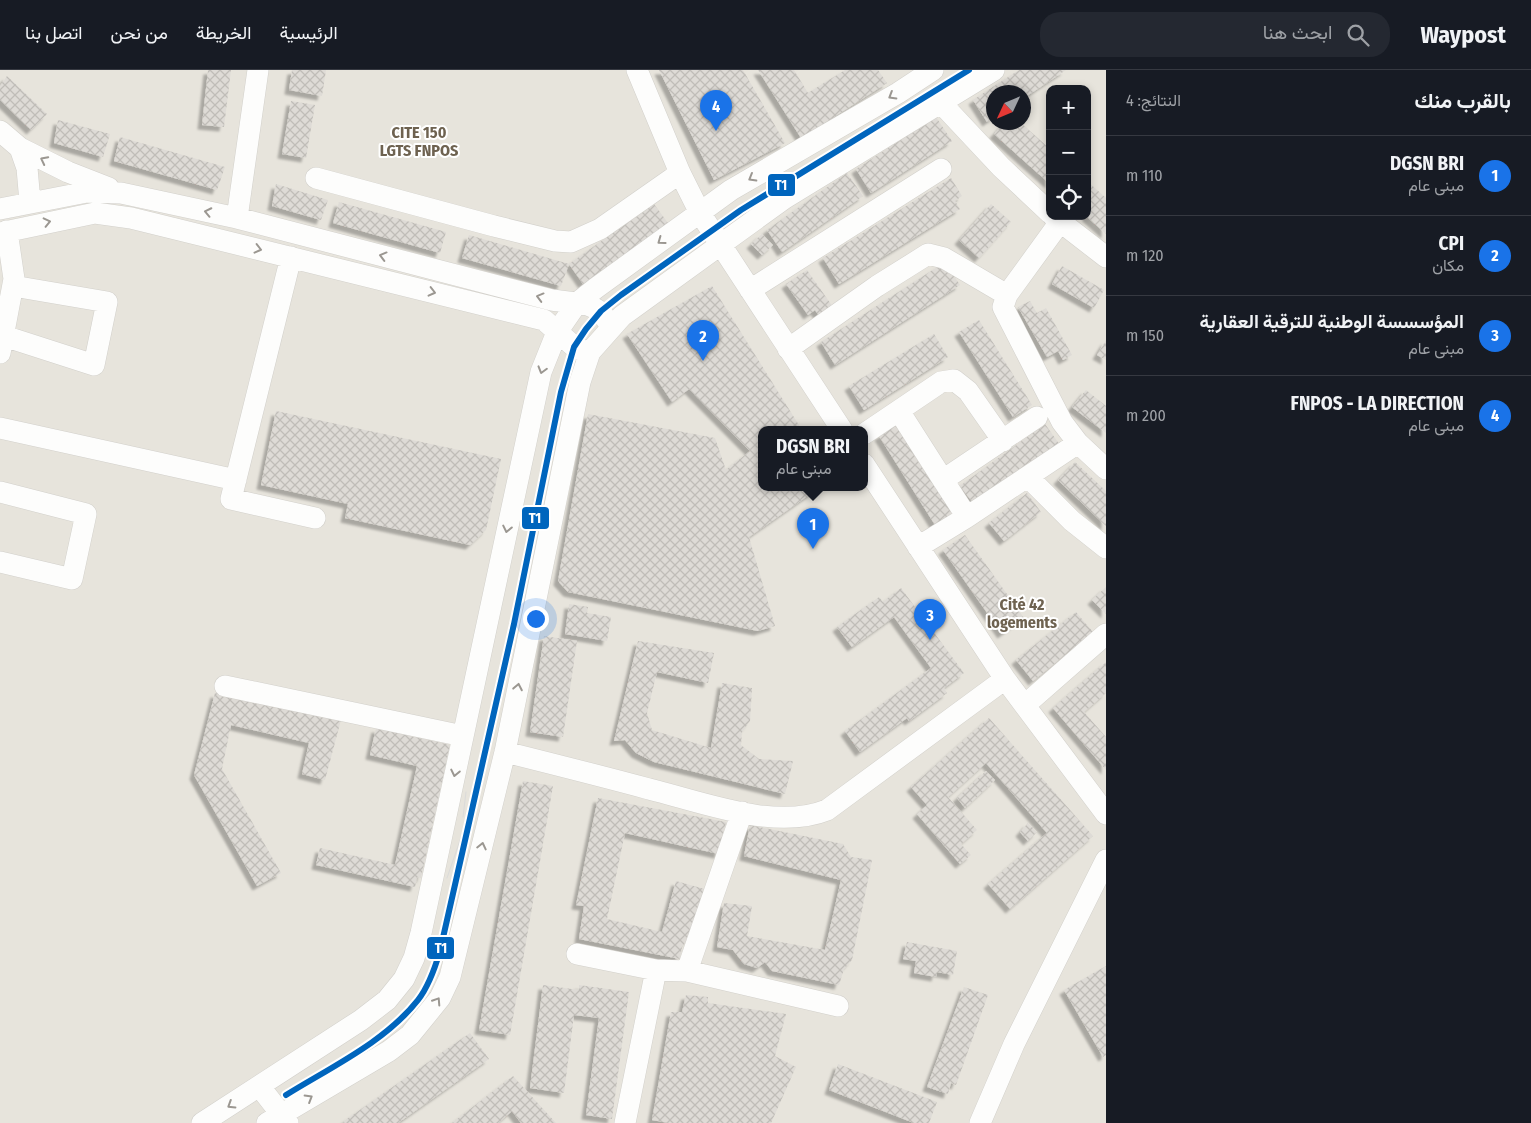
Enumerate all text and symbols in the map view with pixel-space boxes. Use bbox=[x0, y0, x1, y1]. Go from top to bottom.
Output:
search box bbox=[1040, 12, 1390, 57]
text: ابحث هنا bbox=[1263, 21, 1332, 44]
icon: search bbox=[1344, 21, 1372, 49]
text: Waypost bbox=[1420, 21, 1506, 49]
text: اتصل بنا bbox=[25, 22, 83, 44]
text: من نحن bbox=[111, 22, 168, 44]
text: الخريطة bbox=[196, 22, 251, 44]
text: الرئيسية bbox=[279, 22, 338, 44]
north arrow bbox=[986, 85, 1031, 130]
map controls bbox=[1046, 85, 1091, 220]
button: + bbox=[1046, 85, 1091, 130]
text: بالقرب منك bbox=[1414, 88, 1511, 114]
pin: 4 bbox=[700, 90, 732, 131]
one-way arrow bbox=[888, 90, 897, 100]
text: النتائج: 4 bbox=[1126, 91, 1181, 110]
district label: CITE 150 LGTS FNPOS bbox=[380, 123, 458, 160]
button: − bbox=[1046, 130, 1091, 175]
text: DGSN BRI bbox=[1390, 152, 1464, 175]
one-way arrow bbox=[40, 156, 49, 166]
text: 110 m bbox=[1126, 166, 1163, 185]
text: 1 bbox=[1492, 166, 1498, 185]
one-way arrow bbox=[748, 172, 757, 182]
line badge: T1 bbox=[767, 173, 796, 197]
button: locate bbox=[1046, 175, 1091, 220]
text: مبنى عام bbox=[1408, 176, 1464, 195]
text: T1 bbox=[775, 177, 787, 194]
one-way arrow bbox=[204, 207, 213, 217]
one-way arrow bbox=[43, 217, 52, 228]
text: CPI bbox=[1439, 232, 1464, 255]
one-way arrow bbox=[657, 235, 667, 244]
one-way arrow bbox=[253, 243, 262, 254]
text: 120 m bbox=[1126, 246, 1164, 265]
text: 2 bbox=[1491, 246, 1499, 265]
one-way arrow bbox=[378, 251, 387, 262]
text: مكان bbox=[1432, 256, 1464, 275]
one-way arrow bbox=[428, 286, 437, 297]
one-way arrow bbox=[535, 292, 544, 303]
text: المؤسسسة الوطنية للترقية العقارية bbox=[1200, 310, 1464, 333]
pin: 2 bbox=[687, 320, 719, 361]
text: 150 m bbox=[1126, 326, 1164, 345]
text: 3 bbox=[1491, 326, 1499, 345]
text: مبنى عام bbox=[1408, 339, 1464, 358]
one-way arrow bbox=[538, 365, 548, 374]
text: FNPOS - LA DIRECTION bbox=[1291, 392, 1464, 415]
text: 200 m bbox=[1126, 406, 1166, 425]
text: 4 bbox=[1491, 406, 1499, 425]
text: مبنى عام bbox=[1408, 416, 1464, 435]
popup bbox=[758, 426, 868, 491]
text: DGSN BRI bbox=[776, 435, 850, 458]
text: مبنى عام bbox=[776, 459, 832, 478]
line badge: T1 bbox=[521, 506, 550, 530]
pin: 1 bbox=[797, 508, 829, 549]
text: T1 bbox=[529, 510, 541, 527]
one-way arrow bbox=[503, 524, 513, 533]
district label: Cité 42 logements bbox=[987, 595, 1057, 632]
pin: 3 bbox=[914, 599, 946, 640]
your location bbox=[523, 606, 549, 632]
one-way arrow bbox=[512, 683, 523, 692]
one-way arrow bbox=[450, 769, 461, 778]
one-way arrow bbox=[476, 841, 487, 850]
line badge: T1 bbox=[426, 936, 455, 960]
text: T1 bbox=[435, 940, 447, 957]
one-way arrow bbox=[431, 998, 440, 1007]
one-way arrow bbox=[304, 1095, 313, 1105]
one-way arrow bbox=[227, 1098, 236, 1108]

